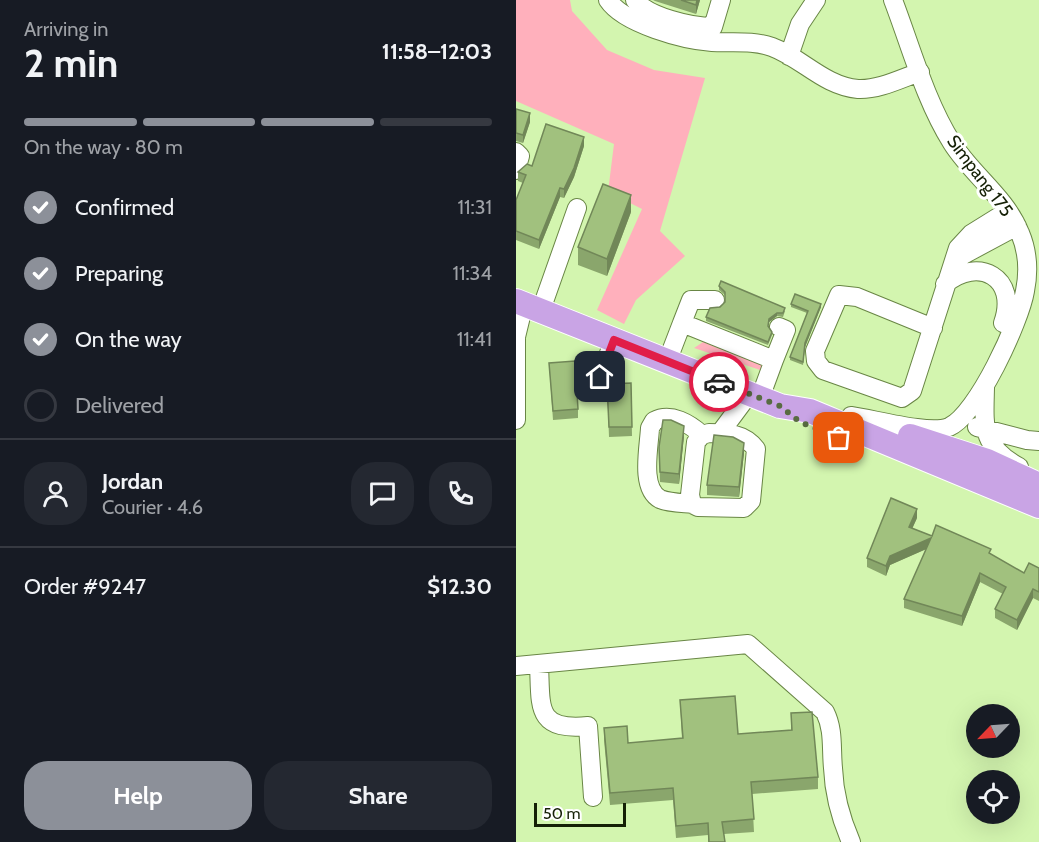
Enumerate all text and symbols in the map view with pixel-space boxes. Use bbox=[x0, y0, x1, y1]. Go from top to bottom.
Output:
text: Arriving in bbox=[24, 17, 108, 41]
text: 11:58–12:03 bbox=[382, 38, 492, 65]
text: 2 min bbox=[24, 39, 118, 87]
street label: Simpang 175 bbox=[942, 131, 1018, 221]
text: On the way · 80 m bbox=[24, 135, 183, 159]
icon: check bbox=[24, 191, 57, 224]
text: Confirmed bbox=[75, 194, 174, 221]
text: 11:31 bbox=[457, 195, 492, 219]
icon: check bbox=[24, 257, 57, 290]
text: Preparing bbox=[75, 260, 163, 287]
text: 11:34 bbox=[452, 261, 492, 285]
icon: check bbox=[24, 323, 57, 356]
text: On the way bbox=[75, 326, 182, 353]
text: 11:41 bbox=[457, 327, 492, 351]
pin bbox=[574, 351, 625, 402]
courier bbox=[689, 352, 749, 412]
icon: home bbox=[583, 360, 616, 393]
icon: car bbox=[703, 366, 736, 399]
text: Delivered bbox=[75, 392, 164, 419]
pin bbox=[813, 412, 864, 463]
icon: bag bbox=[822, 421, 855, 454]
button: person bbox=[24, 462, 87, 525]
button: chat bbox=[351, 462, 414, 525]
button: phone bbox=[429, 462, 492, 525]
text: Jordan bbox=[102, 468, 163, 495]
text: Courier · 4.6 bbox=[102, 495, 203, 519]
text: Order #9247 bbox=[24, 573, 146, 600]
text: $12.30 bbox=[427, 573, 492, 600]
north arrow bbox=[966, 704, 1020, 758]
map controls bbox=[966, 704, 1020, 824]
button: Help bbox=[24, 761, 252, 830]
button: Share bbox=[264, 761, 492, 830]
button: locate bbox=[966, 770, 1020, 824]
scale bar bbox=[534, 800, 626, 828]
text: 50 m bbox=[543, 804, 580, 823]

